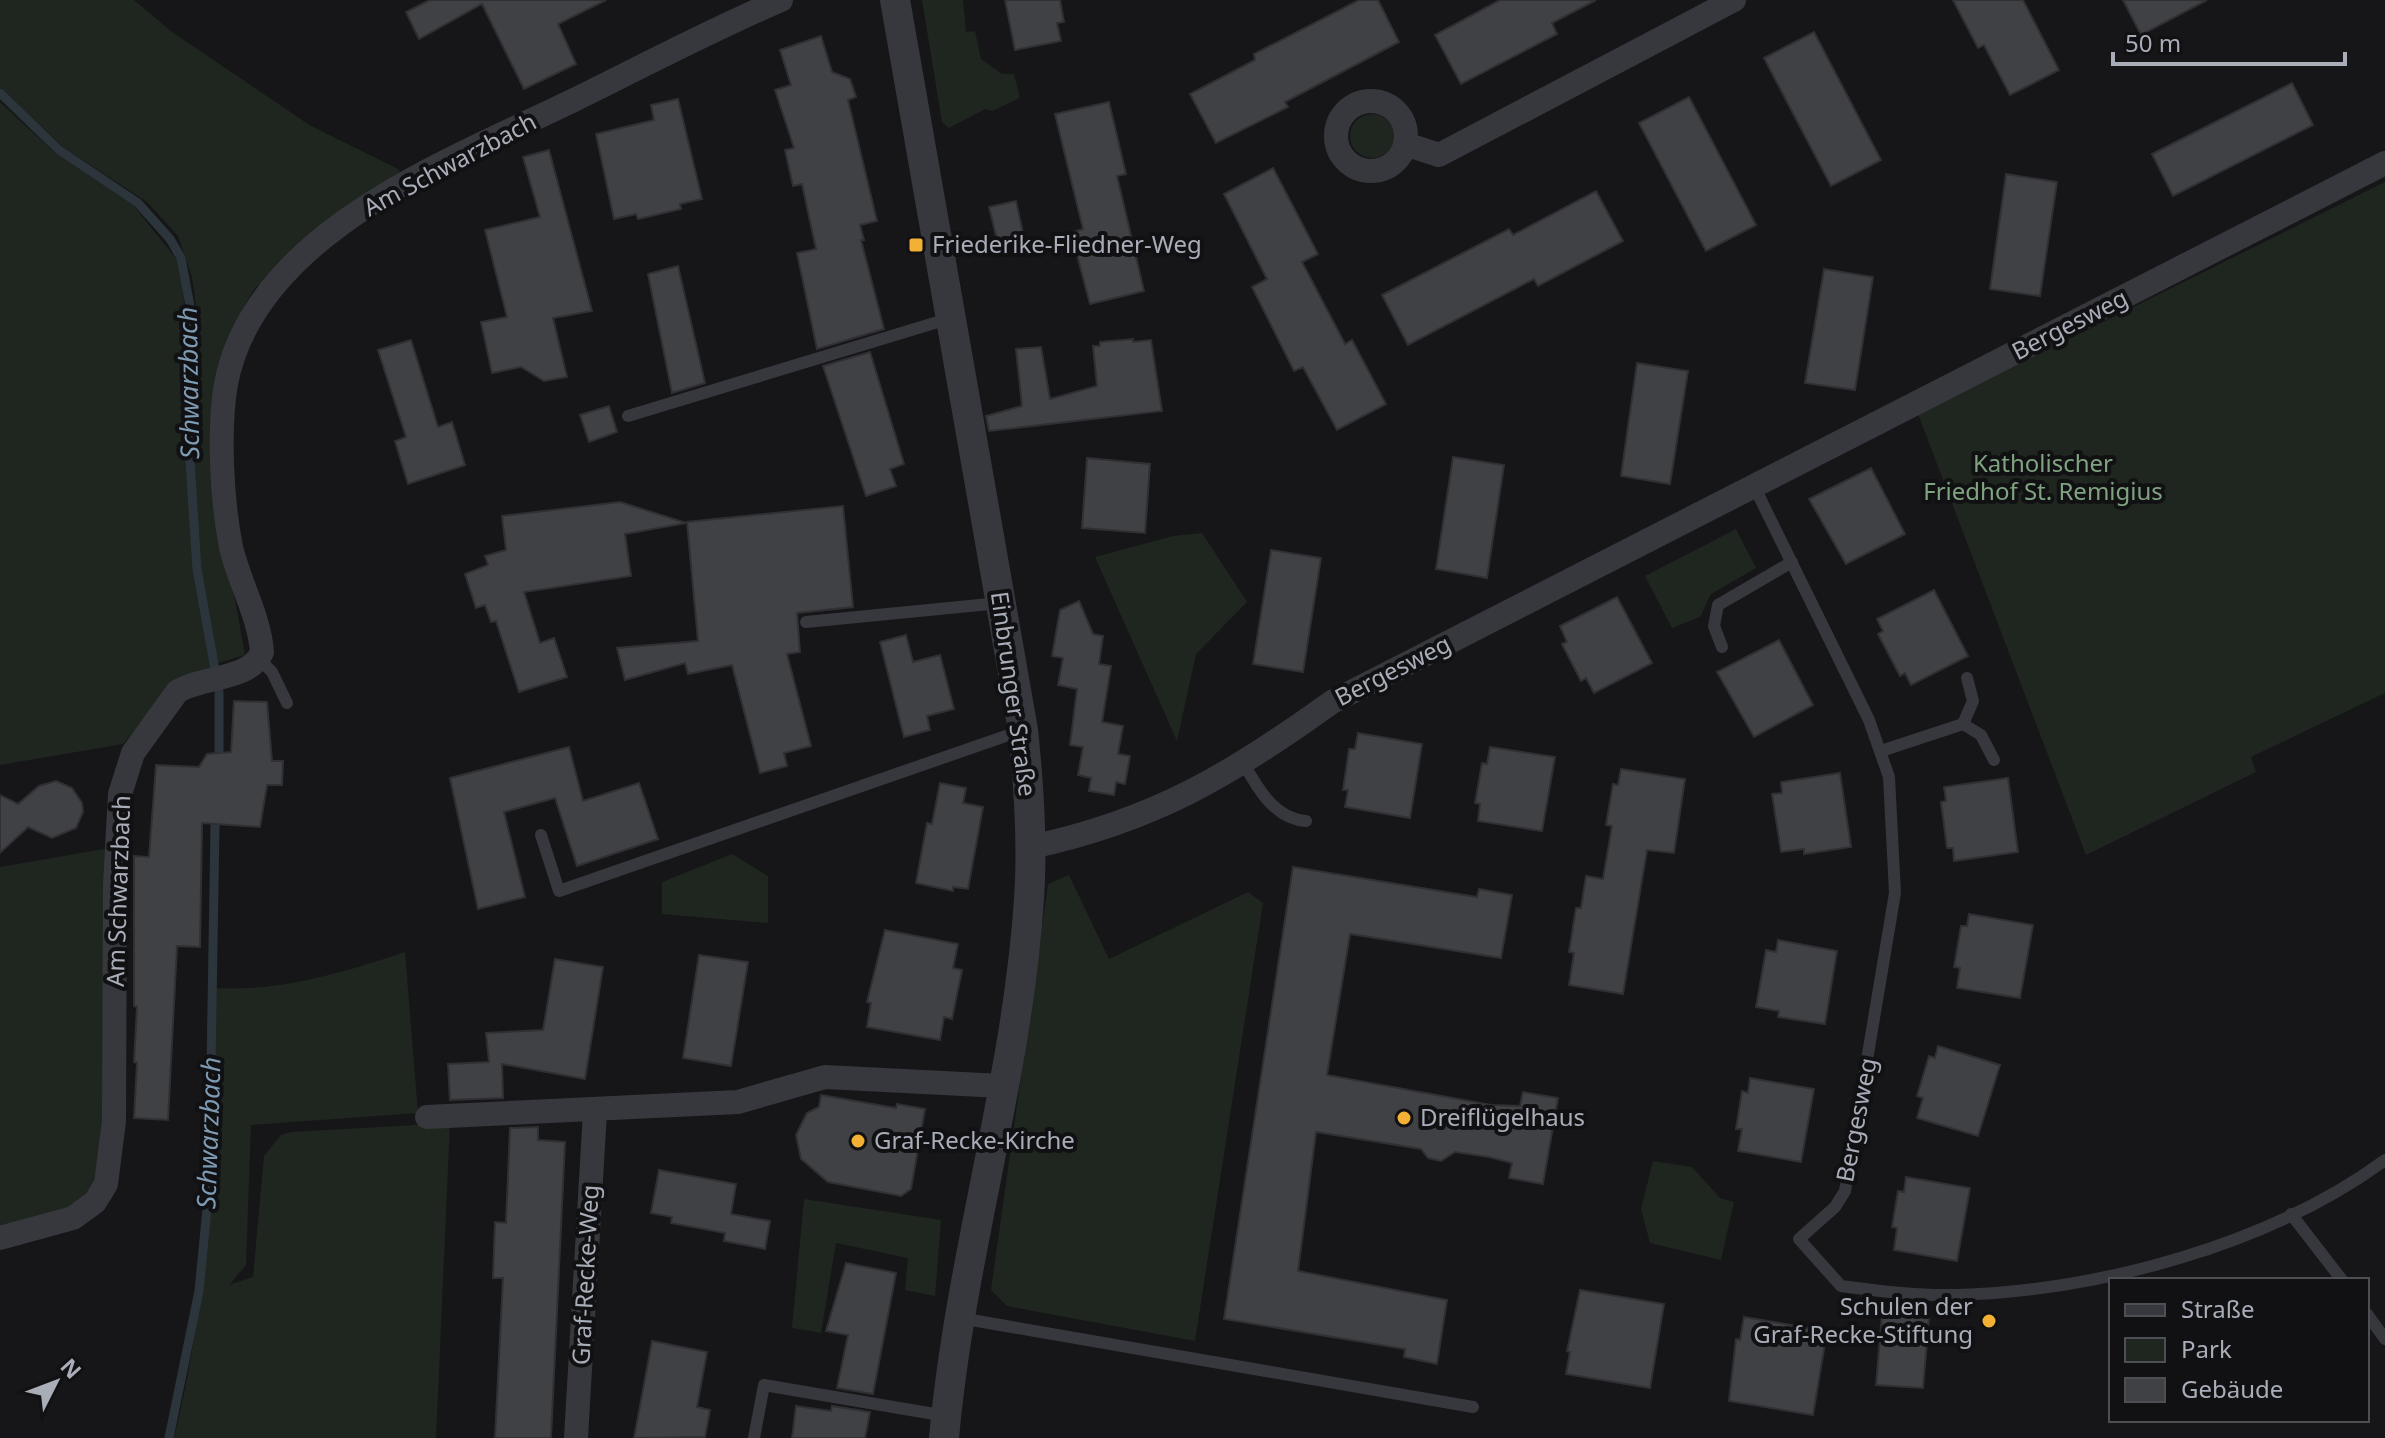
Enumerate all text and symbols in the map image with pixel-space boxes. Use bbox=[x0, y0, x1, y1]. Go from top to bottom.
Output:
scale bar bbox=[2113, 16, 2345, 66]
text: 50 m bbox=[2125, 26, 2181, 59]
street label: Am Schwarzbach bbox=[357, 104, 542, 223]
place label: Friederike-Fliedner-Weg bbox=[932, 227, 1202, 260]
marker: Friederike-Fliedner-Weg bbox=[907, 236, 925, 254]
street label: Bergesweg bbox=[2006, 280, 2133, 367]
water label: Schwarzbach bbox=[169, 307, 207, 459]
park label: Katholischer Friedhof St. Remigius bbox=[1923, 446, 2163, 507]
street label: Einbrunger Straße bbox=[984, 589, 1045, 798]
street label: Bergesweg bbox=[1329, 626, 1456, 713]
street label: Am Schwarzbach bbox=[98, 795, 137, 987]
street label: Bergesweg bbox=[1827, 1055, 1884, 1185]
water label: Schwarzbach bbox=[187, 1056, 229, 1210]
place label: Dreiflügelhaus bbox=[1420, 1100, 1585, 1133]
marker: Dreiflügelhaus bbox=[1395, 1109, 1413, 1127]
place label: Graf-Recke-Kirche bbox=[874, 1123, 1075, 1156]
marker: Graf-Recke-Kirche bbox=[849, 1132, 867, 1150]
street label: Graf-Recke-Weg bbox=[563, 1184, 606, 1366]
legend bbox=[2109, 1278, 2369, 1422]
place label: Schulen der Graf-Recke-Stiftung bbox=[1753, 1289, 1973, 1350]
text: Straße bbox=[2181, 1292, 2254, 1325]
marker: Schulen der Graf-Recke-Stiftung bbox=[1980, 1312, 1998, 1330]
text: Park bbox=[2181, 1332, 2232, 1365]
north arrow bbox=[16, 1342, 96, 1422]
text: N bbox=[54, 1351, 89, 1385]
text: Gebäude bbox=[2181, 1372, 2283, 1405]

